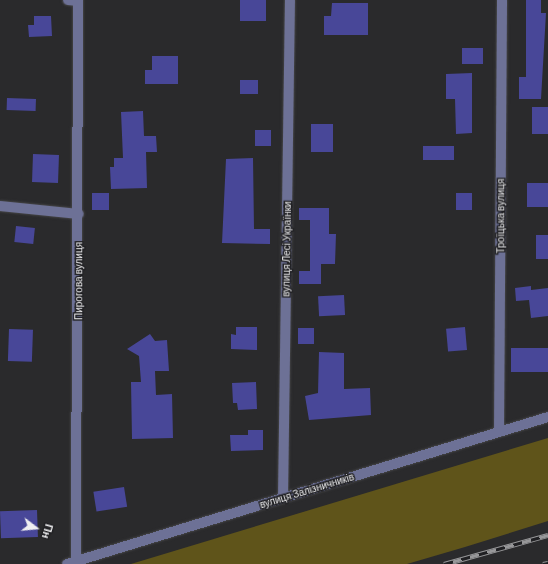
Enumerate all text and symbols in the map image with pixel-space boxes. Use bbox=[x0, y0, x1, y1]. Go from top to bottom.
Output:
street label: Троїцька вулиця bbox=[495, 179, 507, 253]
street label: вулиця Лесі Українки bbox=[280, 201, 294, 297]
street label: Пирогова вулиця bbox=[73, 242, 85, 320]
street label: вулиця Залізничників bbox=[258, 471, 356, 511]
north arrow bbox=[16, 508, 56, 548]
text: Пн bbox=[40, 523, 56, 540]

